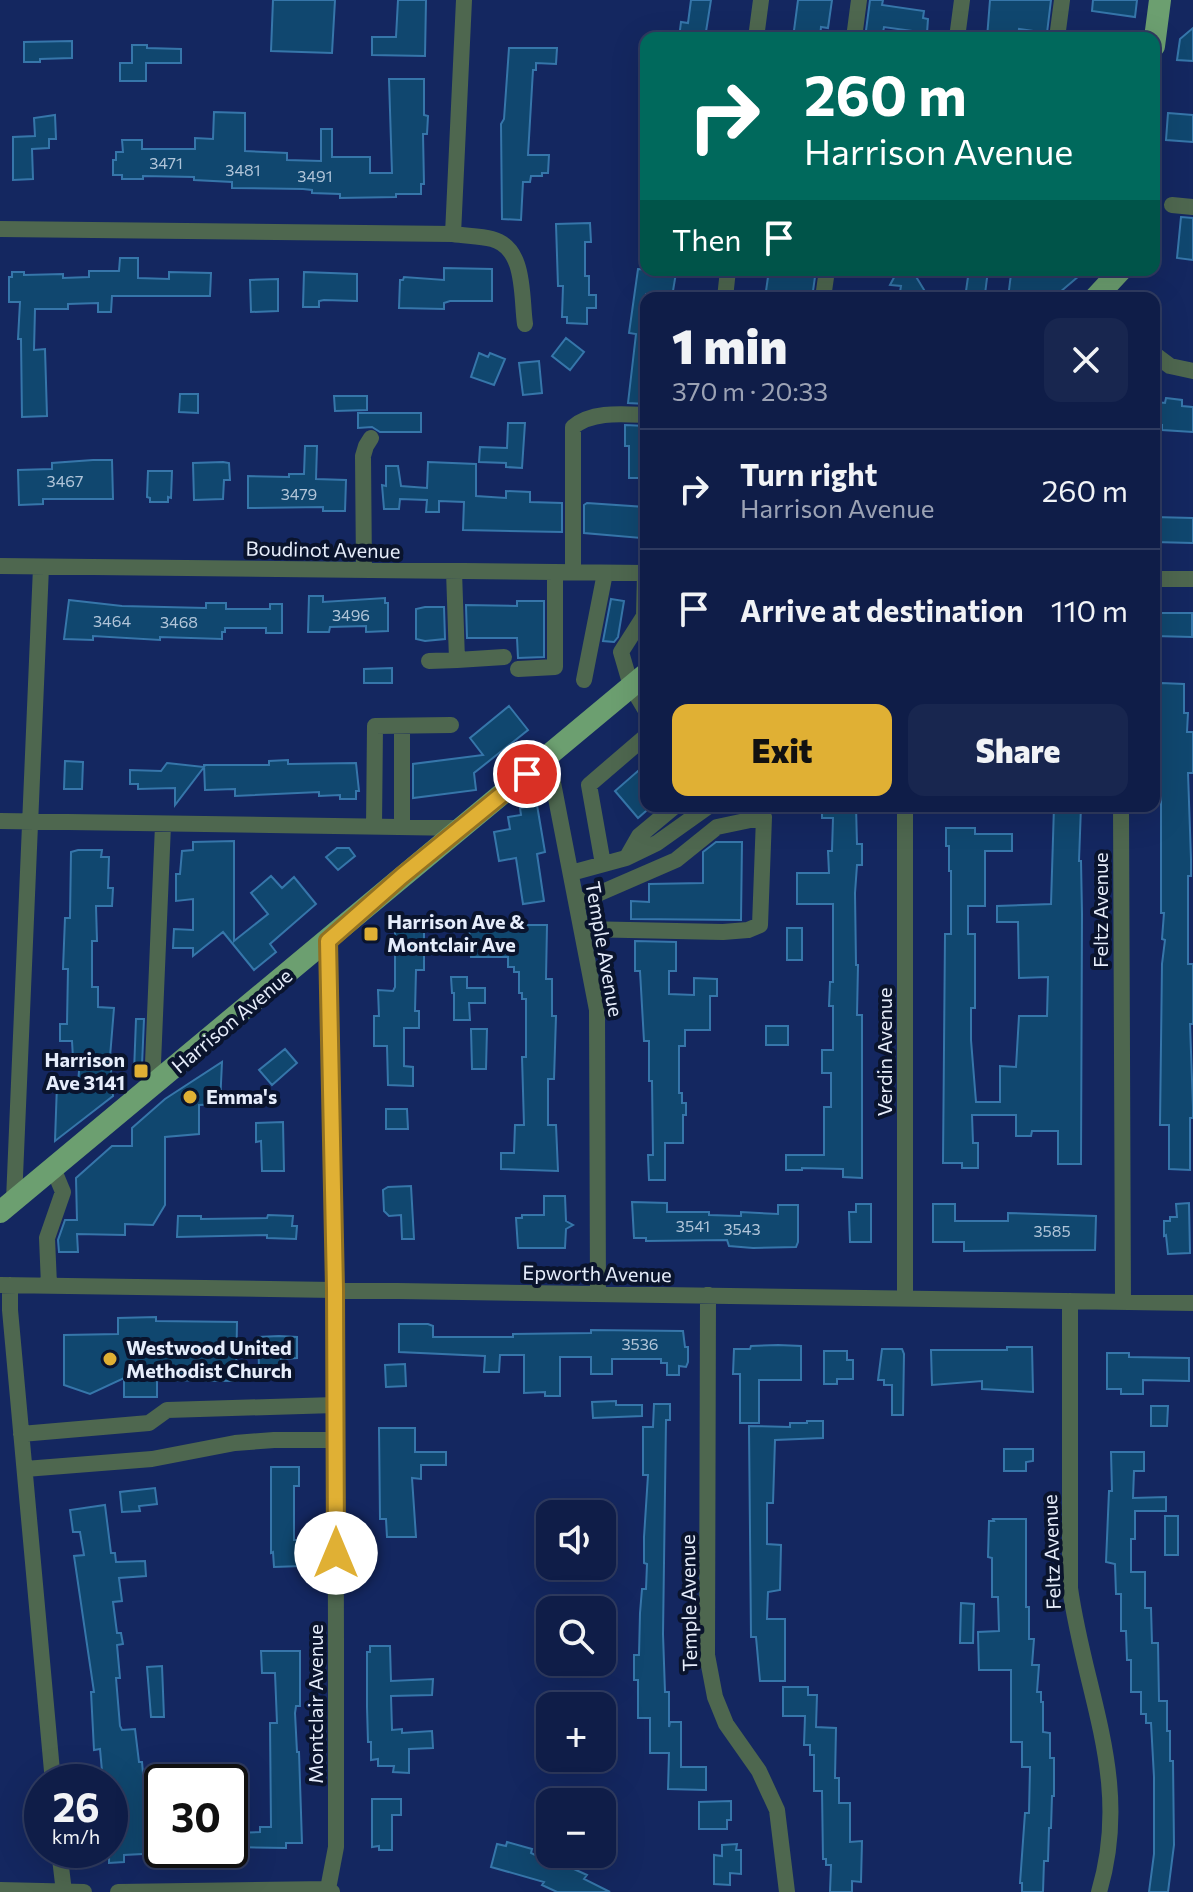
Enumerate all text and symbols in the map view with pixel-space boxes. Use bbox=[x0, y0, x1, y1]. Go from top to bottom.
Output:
text: 260 m bbox=[804, 59, 967, 128]
icon: right bbox=[672, 64, 776, 168]
text: Harrison Avenue bbox=[804, 128, 1073, 172]
house number: 3471 bbox=[149, 153, 183, 172]
house number: 3481 bbox=[225, 160, 261, 179]
house number: 3491 bbox=[297, 166, 333, 185]
icon: arrive bbox=[757, 216, 801, 260]
text: Then bbox=[672, 220, 741, 257]
text: 1 min bbox=[672, 315, 787, 374]
button: close bbox=[1044, 318, 1128, 402]
text: 370 m · 20:33 bbox=[672, 375, 828, 406]
text: Turn right bbox=[740, 455, 877, 492]
icon: right bbox=[672, 467, 716, 511]
house number: 3467 bbox=[47, 471, 83, 490]
text: 260 m bbox=[1042, 471, 1128, 508]
house number: 3479 bbox=[281, 484, 317, 503]
text: Harrison Avenue bbox=[740, 492, 934, 523]
street label: Boudinot Avenue bbox=[245, 536, 401, 562]
icon: arrive bbox=[672, 587, 716, 631]
text: Arrive at destination bbox=[740, 591, 1024, 628]
text: 110 m bbox=[1051, 591, 1128, 628]
house number: 3496 bbox=[332, 605, 370, 624]
house number: 3464 bbox=[93, 611, 131, 630]
house number: 3468 bbox=[160, 612, 198, 631]
button: Exit bbox=[672, 704, 892, 796]
button: Share bbox=[908, 704, 1128, 796]
pin bbox=[493, 740, 561, 808]
icon: arrive bbox=[505, 752, 549, 796]
street label: Feltz Avenue bbox=[1088, 852, 1112, 968]
street label: Temple Avenue bbox=[581, 879, 629, 1018]
place label: Harrison Ave & Montclair Ave bbox=[387, 909, 525, 956]
marker: Harrison Ave & Montclair Ave bbox=[362, 925, 380, 943]
street label: Harrison Avenue bbox=[166, 963, 296, 1078]
street label: Verdin Avenue bbox=[872, 987, 896, 1117]
place label: Harrison Ave 3141 bbox=[45, 1047, 125, 1094]
marker: Harrison Ave 3141 bbox=[132, 1062, 150, 1080]
place label: Emma's bbox=[206, 1084, 277, 1108]
marker: Emma's bbox=[181, 1088, 199, 1106]
house number: 3541 bbox=[676, 1216, 710, 1235]
house number: 3543 bbox=[723, 1219, 761, 1238]
house number: 3585 bbox=[1033, 1221, 1071, 1240]
street label: Epworth Avenue bbox=[522, 1260, 672, 1286]
house number: 3536 bbox=[621, 1334, 659, 1353]
place label: Westwood United Methodist Church bbox=[126, 1335, 292, 1382]
marker: Westwood United Methodist Church bbox=[101, 1350, 119, 1368]
street label: Feltz Avenue bbox=[1037, 1494, 1065, 1610]
map controls bbox=[536, 1500, 616, 1868]
button: sound bbox=[536, 1500, 616, 1580]
position arrow bbox=[294, 1511, 378, 1595]
street label: Temple Avenue bbox=[675, 1534, 701, 1672]
button: search bbox=[536, 1596, 616, 1676]
street label: Montclair Avenue bbox=[303, 1624, 327, 1784]
button: + bbox=[536, 1692, 616, 1772]
speed limit sign: 30 bbox=[144, 1764, 248, 1868]
text: 26 bbox=[52, 1781, 100, 1830]
button: − bbox=[536, 1788, 616, 1868]
text: km/h bbox=[52, 1824, 100, 1848]

